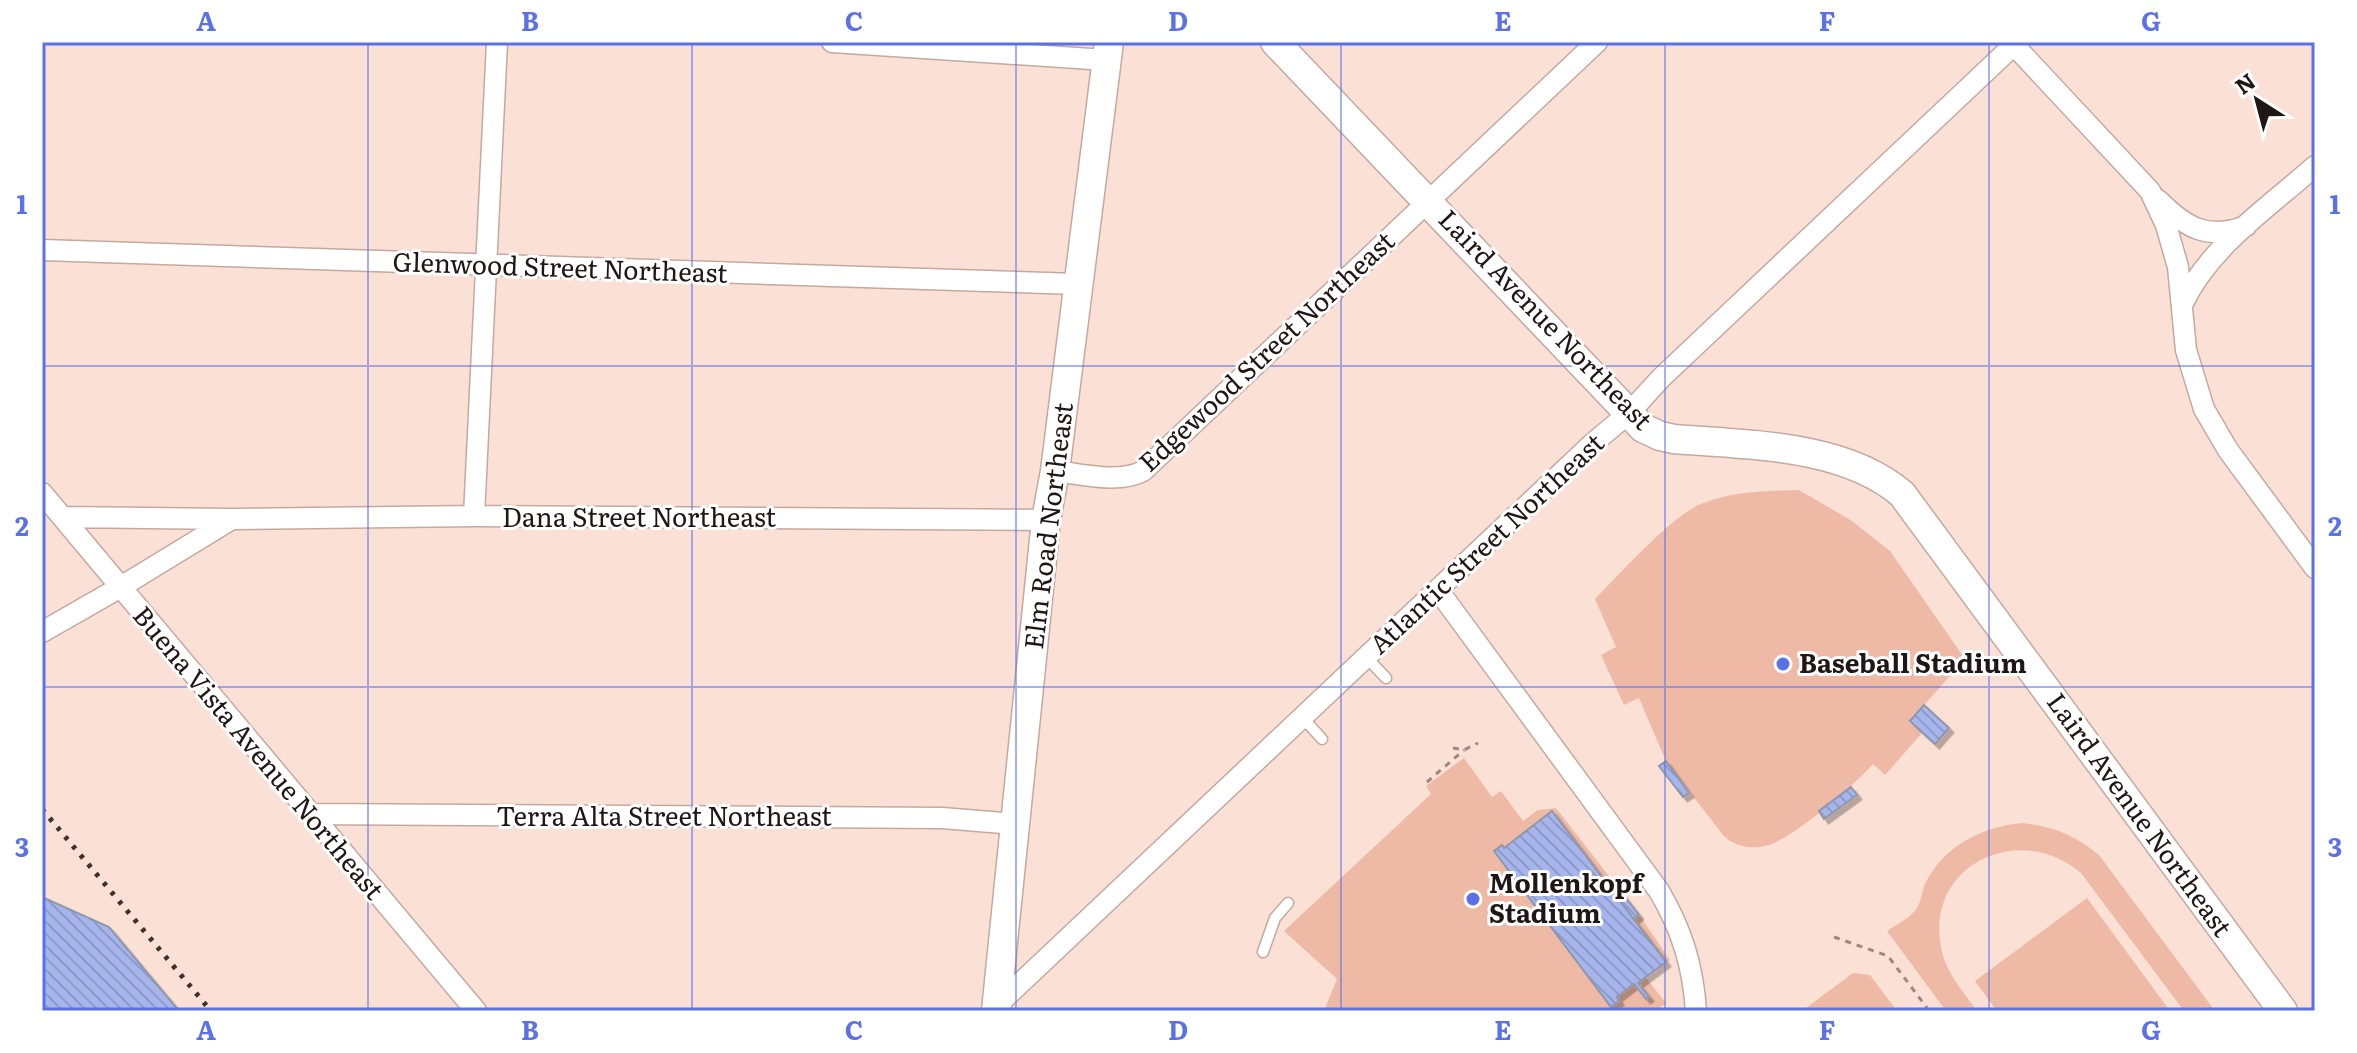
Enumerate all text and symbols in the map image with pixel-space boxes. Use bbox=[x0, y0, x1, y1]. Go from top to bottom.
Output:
text: A bbox=[196, 0, 216, 39]
text: B bbox=[521, 0, 539, 39]
text: C bbox=[845, 0, 863, 39]
text: D bbox=[1168, 0, 1188, 39]
text: E bbox=[1494, 0, 1512, 39]
text: F bbox=[1819, 0, 1835, 39]
text: G bbox=[2141, 0, 2161, 39]
north arrow bbox=[2217, 60, 2297, 140]
text: N bbox=[2227, 64, 2262, 101]
text: 1 bbox=[17, 183, 28, 222]
text: 1 bbox=[2330, 183, 2341, 222]
street label: Laird Avenue Northeast bbox=[1431, 199, 1663, 438]
street label: Edgewood Street Northeast bbox=[1129, 221, 1402, 479]
street label: Glenwood Street Northeast bbox=[392, 240, 729, 291]
street label: Elm Road Northeast bbox=[1012, 400, 1081, 651]
street label: Atlantic Street Northeast bbox=[1359, 422, 1612, 662]
street label: Dana Street Northeast bbox=[502, 496, 777, 535]
text: 2 bbox=[15, 505, 29, 544]
text: 2 bbox=[2328, 505, 2342, 544]
street label: Buena Vista Avenue Northeast bbox=[125, 596, 395, 907]
place label: Baseball Stadium bbox=[1799, 642, 2027, 681]
marker: Baseball Stadium bbox=[1774, 655, 1792, 673]
street label: Laird Avenue Northeast bbox=[2039, 683, 2243, 944]
street label: Terra Alta Street Northeast bbox=[496, 795, 832, 834]
text: 3 bbox=[15, 826, 29, 865]
text: 3 bbox=[2328, 826, 2342, 865]
place label: Mollenkopf Stadium bbox=[1489, 862, 1646, 931]
marker: Mollenkopf Stadium bbox=[1464, 890, 1482, 908]
text: A bbox=[196, 1009, 216, 1048]
text: B bbox=[521, 1009, 539, 1048]
text: C bbox=[845, 1009, 863, 1048]
text: D bbox=[1168, 1009, 1188, 1048]
text: E bbox=[1494, 1009, 1512, 1048]
text: F bbox=[1819, 1009, 1835, 1048]
text: G bbox=[2141, 1009, 2161, 1048]

